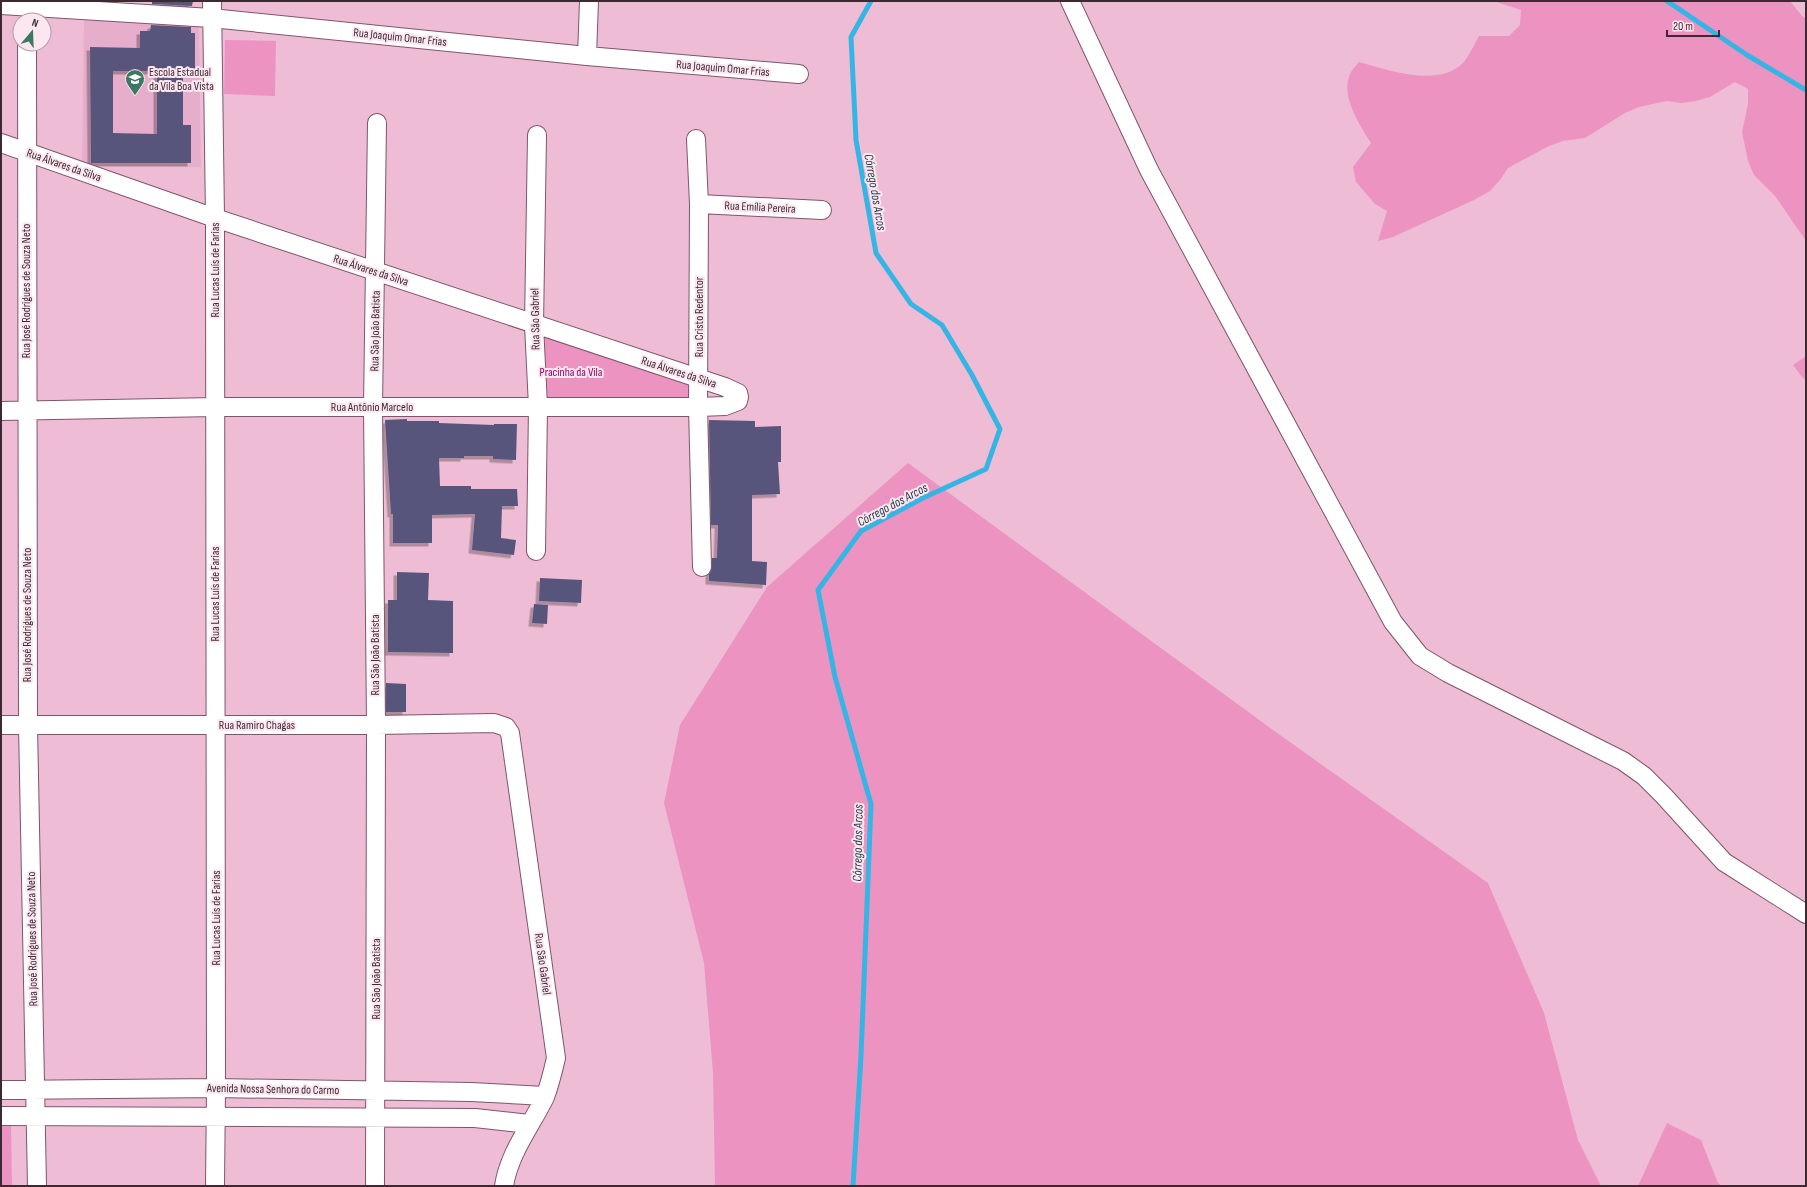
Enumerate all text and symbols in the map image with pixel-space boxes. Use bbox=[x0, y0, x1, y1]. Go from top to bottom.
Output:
north arrow bbox=[12, 12, 52, 52]
scale bar bbox=[1667, 12, 1719, 38]
text: N bbox=[30, 16, 40, 30]
text: 20 m bbox=[1673, 19, 1693, 34]
street label: Rua Joaquim Omar Frias bbox=[353, 25, 447, 50]
street label: Rua Joaquim Omar Frias bbox=[676, 57, 770, 80]
place label: Escola Estadual da Vila Boa Vista bbox=[149, 65, 214, 94]
school or university icon: Escola Estadual da Vila Boa Vista bbox=[124, 68, 146, 96]
street label: Rua Álvares da Silva bbox=[24, 146, 104, 185]
water label: Córrego dos Arcos bbox=[860, 153, 890, 232]
street label: Rua Emília Pereira bbox=[724, 198, 796, 217]
street label: Rua Lucas Luís de Farias bbox=[208, 222, 223, 318]
street label: Rua José Rodrigues de Souza Neto bbox=[19, 224, 34, 358]
street label: Rua Álvares da Silva bbox=[331, 251, 411, 290]
street label: Rua Cristo Redentor bbox=[692, 276, 707, 357]
street label: Rua São Gabriel bbox=[527, 288, 544, 350]
street label: Rua São João Batista bbox=[367, 290, 384, 372]
street label: Rua Álvares da Silva bbox=[639, 353, 719, 392]
park label: Pracinha da Vila bbox=[540, 365, 603, 380]
street label: Rua Antônio Marcelo bbox=[331, 400, 413, 415]
water label: Córrego dos Arcos bbox=[855, 479, 931, 530]
street label: Rua Lucas Luís de Farias bbox=[208, 546, 223, 642]
street label: Rua José Rodrigues de Souza Neto bbox=[20, 548, 35, 682]
street label: Rua São João Batista bbox=[368, 614, 383, 696]
street label: Rua Ramiro Chagas bbox=[219, 718, 295, 733]
water label: Córrego dos Arcos bbox=[849, 804, 867, 882]
street label: Rua Lucas Luís de Farias bbox=[209, 870, 224, 966]
street label: Rua José Rodrigues de Souza Neto bbox=[24, 872, 41, 1006]
street label: Rua São Gabriel bbox=[531, 932, 554, 996]
street label: Rua São João Batista bbox=[369, 938, 384, 1020]
street label: Avenida Nossa Senhora do Carmo bbox=[206, 1081, 339, 1098]

